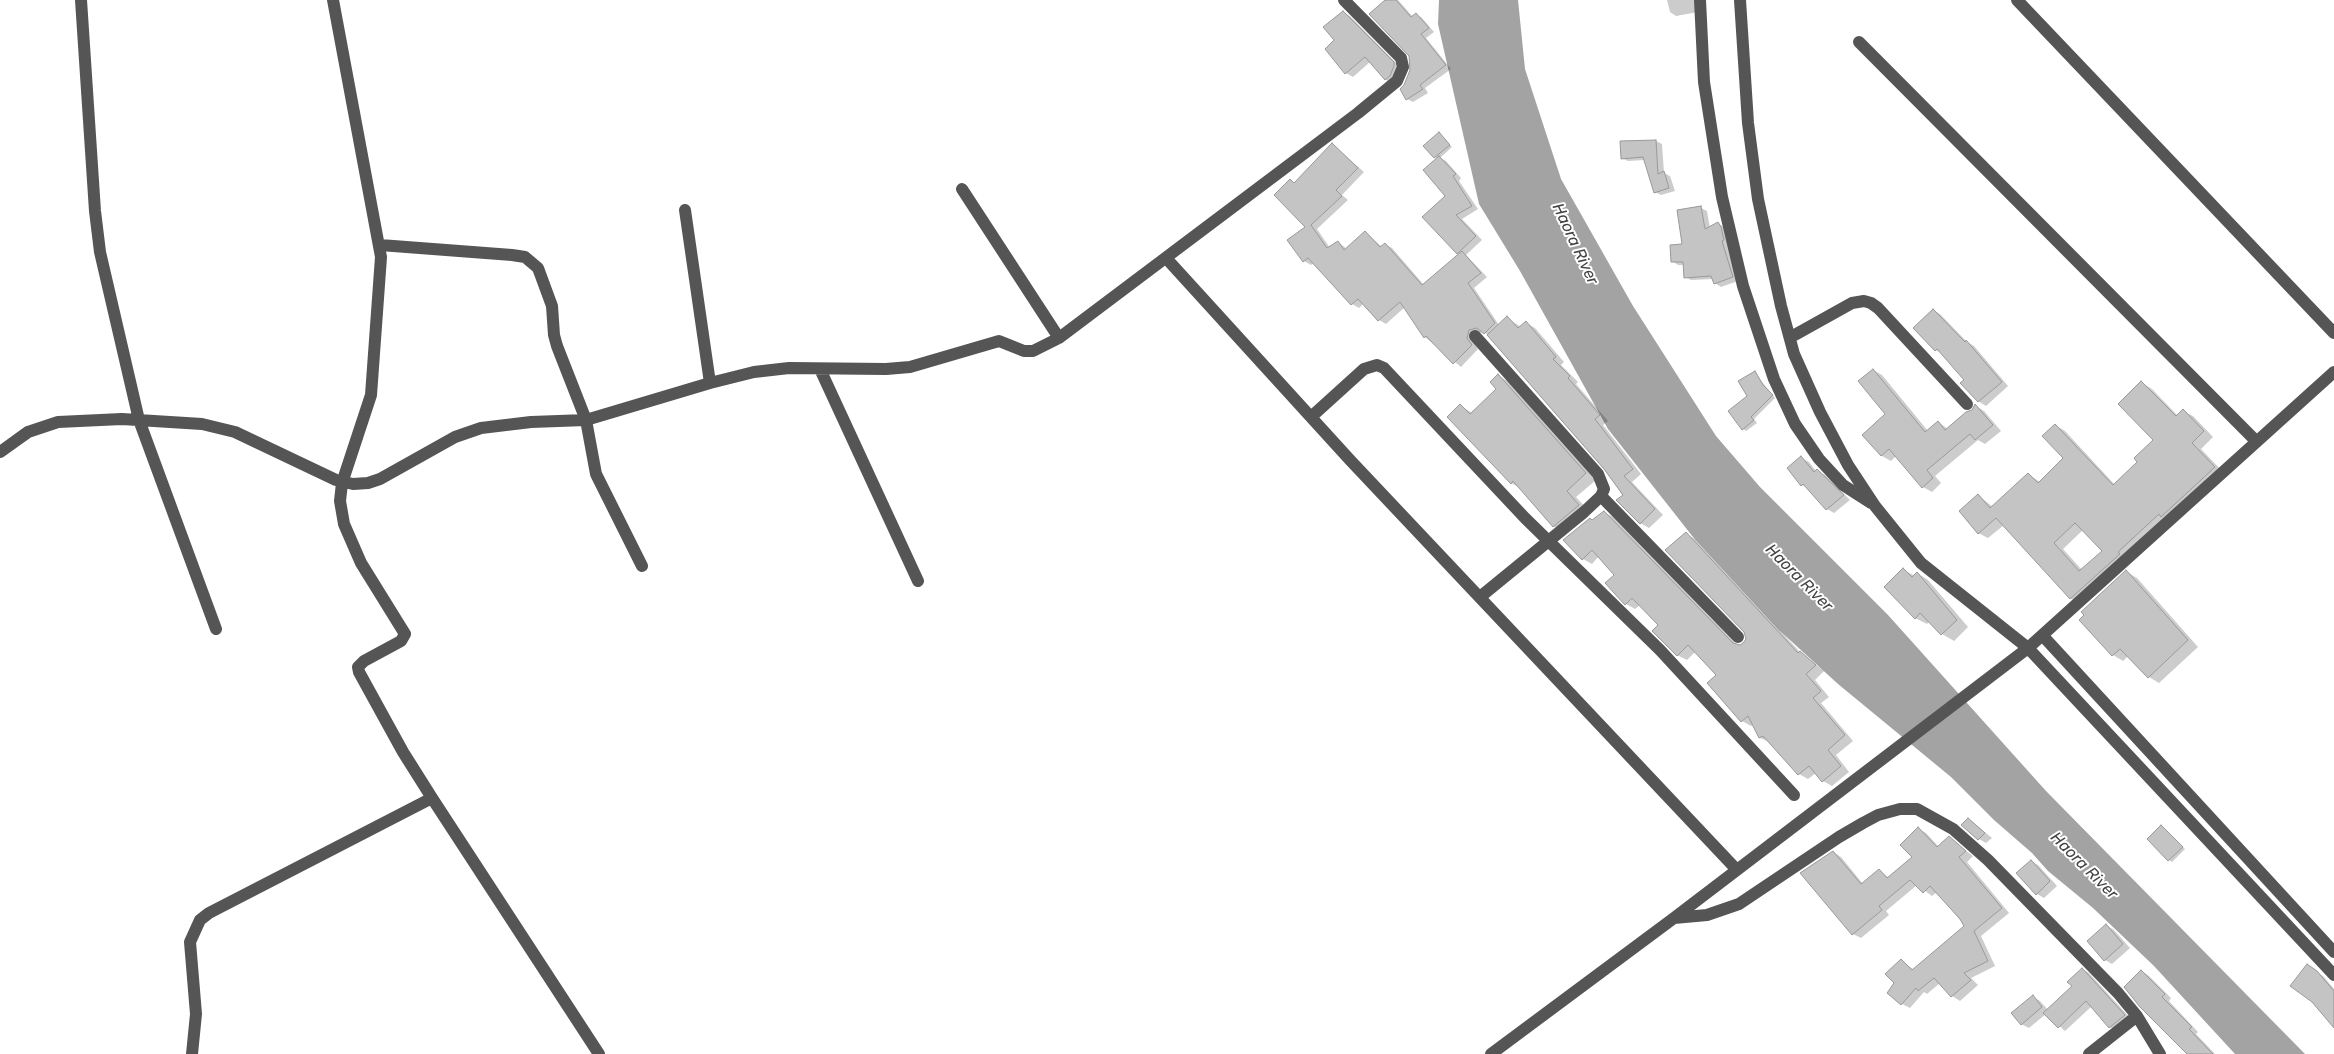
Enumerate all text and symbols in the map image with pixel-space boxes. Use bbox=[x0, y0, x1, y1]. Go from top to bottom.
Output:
water label: Haora River bbox=[1548, 200, 1602, 288]
water label: Haora River bbox=[1761, 540, 1837, 616]
water label: Haora River bbox=[2046, 828, 2122, 904]

